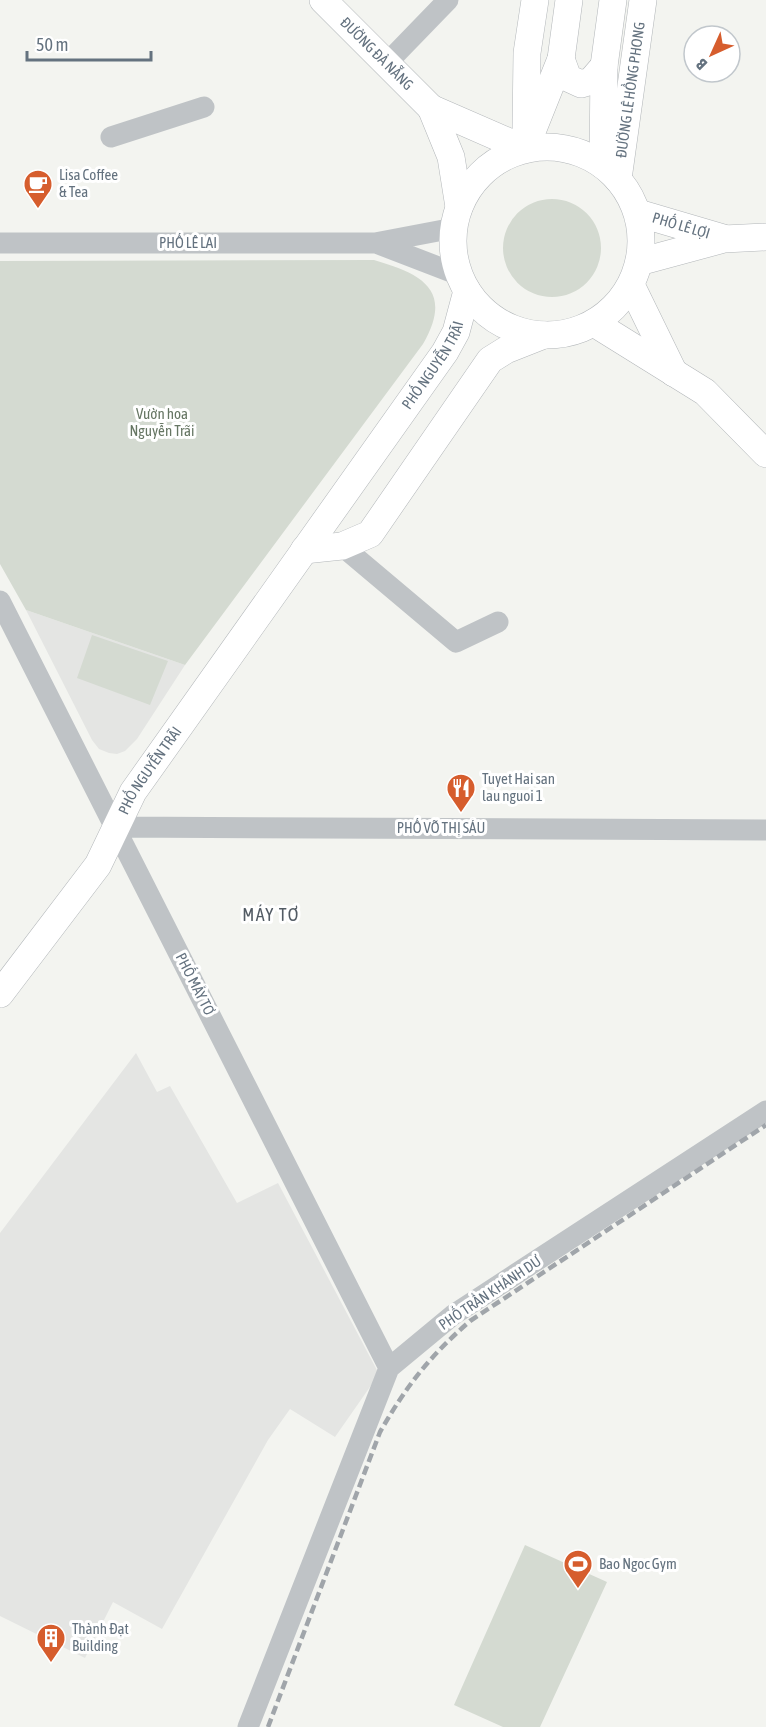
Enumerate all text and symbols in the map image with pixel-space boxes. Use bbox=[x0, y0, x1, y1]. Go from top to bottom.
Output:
street label: ĐƯỜNG ĐÀ NẴNG bbox=[337, 14, 417, 93]
street label: ĐƯỜNG LÊ HỒNG PHONG bbox=[612, 21, 648, 159]
scale bar bbox=[27, 24, 152, 62]
north arrow bbox=[682, 24, 742, 84]
text: 50 m bbox=[36, 34, 68, 55]
text: B bbox=[692, 55, 710, 74]
place label: Lisa Coffee & Tea bbox=[59, 166, 118, 200]
cafe icon: Lisa Coffee & Tea bbox=[22, 168, 54, 210]
street label: PHỐ LÊ LỢI bbox=[650, 209, 712, 242]
street label: PHỐ LÊ LAI bbox=[159, 233, 217, 251]
street label: PHỐ NGUYỄN TRÃI bbox=[398, 319, 467, 412]
park label: Vườn hoa Nguyễn Trãi bbox=[130, 405, 194, 439]
street label: PHỐ NGUYỄN TRÃI bbox=[115, 723, 185, 817]
place label: Tuyet Hai san lau nguoi 1 bbox=[482, 770, 555, 804]
restaurant icon: Tuyet Hai san lau nguoi 1 bbox=[445, 772, 477, 814]
street label: PHỐ VÕ THỊ SÁU bbox=[397, 818, 485, 836]
district label: MÁY TƠ bbox=[242, 904, 300, 925]
street label: PHỐ MÁY TƠ bbox=[173, 949, 219, 1018]
street label: PHỐ TRẦN KHÁNH DƯ bbox=[435, 1251, 544, 1333]
sports icon: Bao Ngoc Gym bbox=[562, 1548, 594, 1590]
place label: Bao Ngoc Gym bbox=[599, 1555, 677, 1572]
place label: Thành Đạt Building bbox=[72, 1620, 129, 1654]
building icon: Thành Đạt Building bbox=[35, 1622, 67, 1664]

